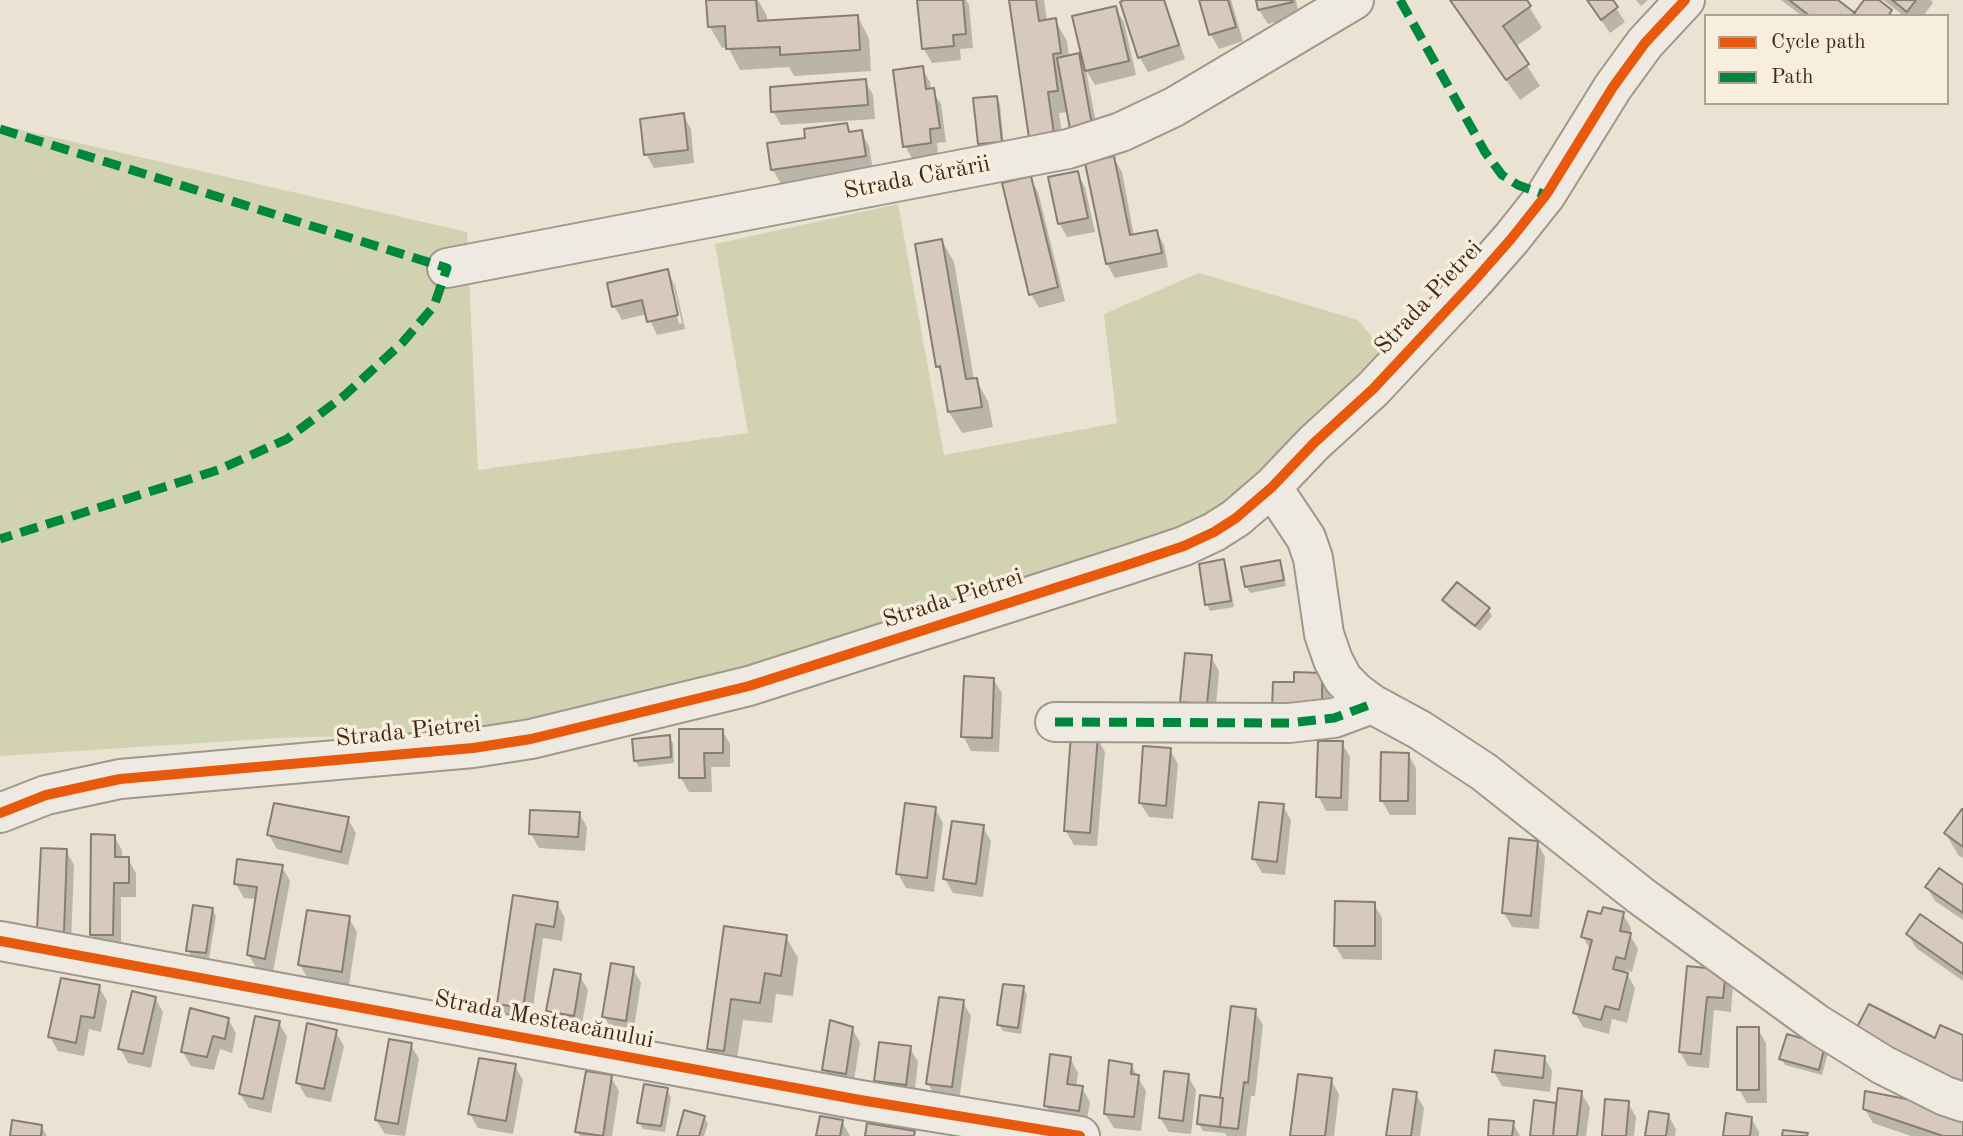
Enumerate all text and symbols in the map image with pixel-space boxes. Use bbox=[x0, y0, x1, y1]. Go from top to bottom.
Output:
legend bbox=[1704, 14, 1949, 105]
text: Cycle path bbox=[1771, 32, 1866, 53]
text: Path bbox=[1771, 67, 1814, 88]
street label: Strada Cărării bbox=[841, 150, 993, 206]
street label: Strada Pietrei bbox=[1369, 235, 1489, 361]
street label: Strada Pietrei bbox=[879, 563, 1027, 635]
street label: Strada Pietrei bbox=[334, 710, 482, 754]
street label: Strada Mesteacănului bbox=[432, 985, 656, 1055]

